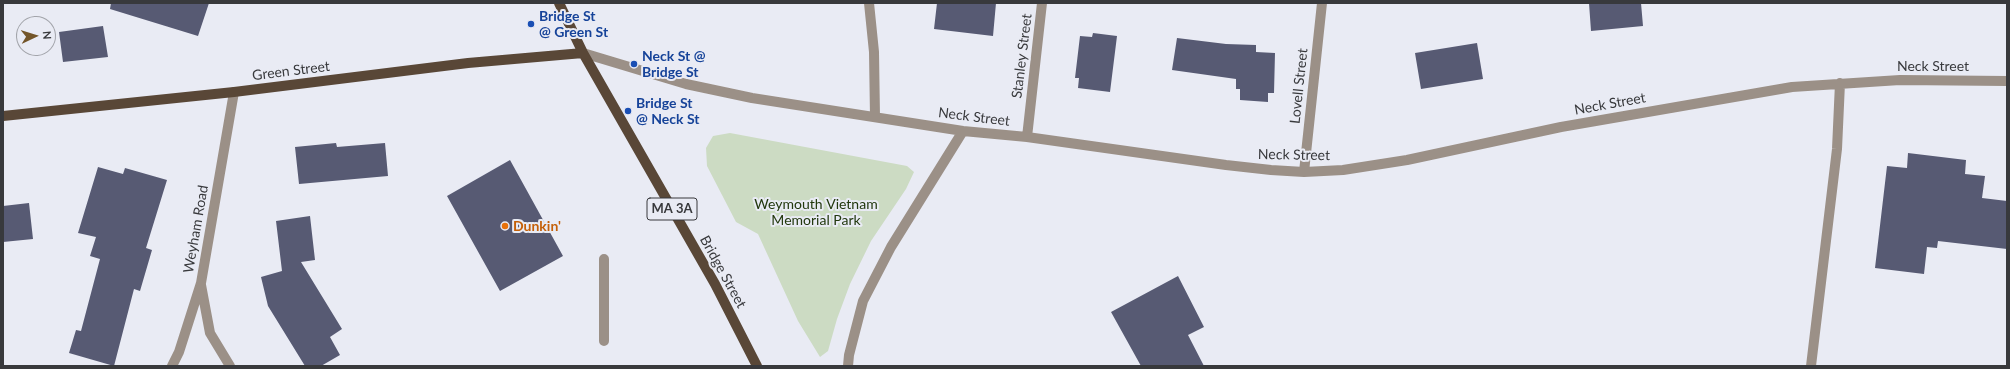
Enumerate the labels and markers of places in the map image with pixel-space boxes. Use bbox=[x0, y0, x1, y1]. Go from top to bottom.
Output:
place label: Bridge St @ Green St bbox=[539, 8, 608, 40]
marker: Bridge St @ Green St bbox=[526, 19, 536, 29]
place label: Neck St @ Bridge St bbox=[642, 48, 705, 80]
marker: Neck St @ Bridge St bbox=[629, 59, 639, 69]
place label: Bridge St @ Neck St bbox=[636, 95, 699, 128]
marker: Bridge St @ Neck St bbox=[623, 106, 633, 116]
place label: Dunkin' bbox=[513, 218, 561, 234]
marker: Dunkin' bbox=[500, 221, 510, 231]

